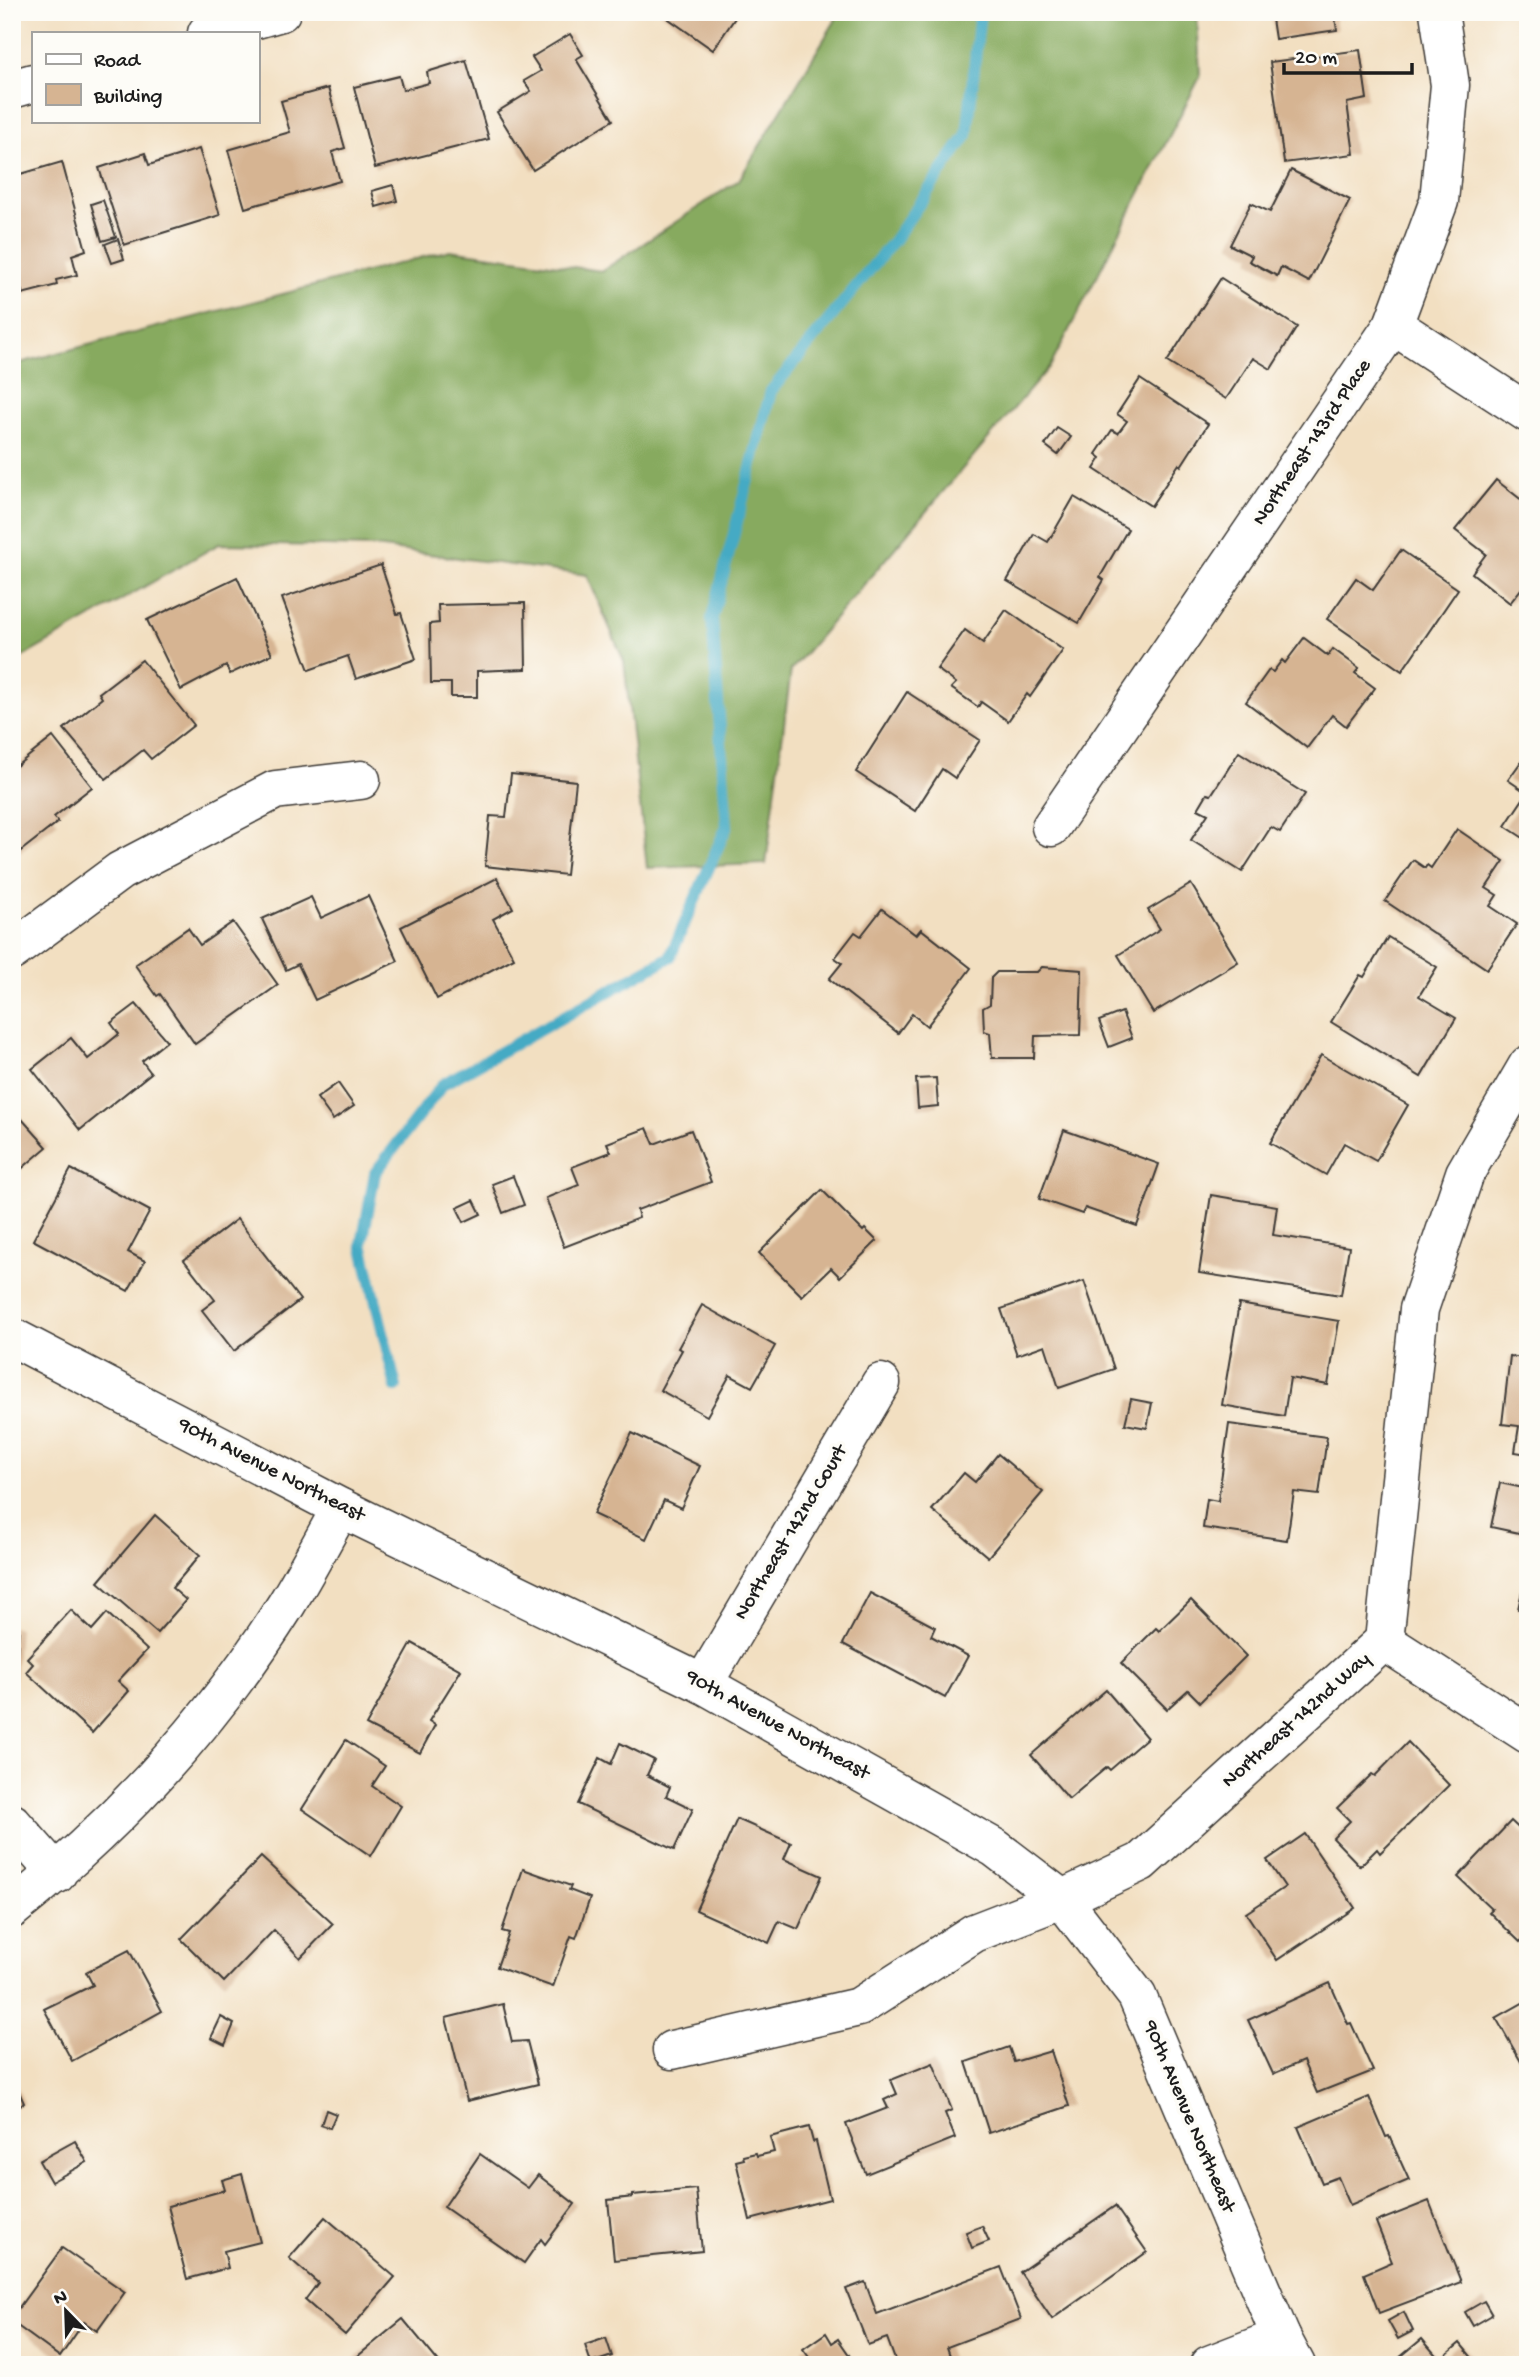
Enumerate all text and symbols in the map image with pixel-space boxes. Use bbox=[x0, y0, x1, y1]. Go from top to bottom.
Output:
legend bbox=[32, 32, 259, 122]
scale bar bbox=[1284, 32, 1412, 76]
text: 20 m bbox=[1295, 47, 1337, 72]
text: Road bbox=[94, 50, 142, 75]
text: Building bbox=[93, 86, 163, 111]
street label: Northeast 143rd Place bbox=[1248, 354, 1379, 531]
street label: 90th Avenue Northeast bbox=[173, 1413, 371, 1530]
street label: Northeast 142nd Court bbox=[730, 1439, 855, 1625]
street label: Northeast 142nd Way bbox=[1217, 1648, 1377, 1794]
street label: 90th Avenue Northeast bbox=[680, 1665, 875, 1788]
street label: 90th Avenue Northeast bbox=[1136, 2016, 1241, 2219]
north arrow bbox=[32, 2276, 102, 2346]
text: N bbox=[51, 2286, 71, 2312]

